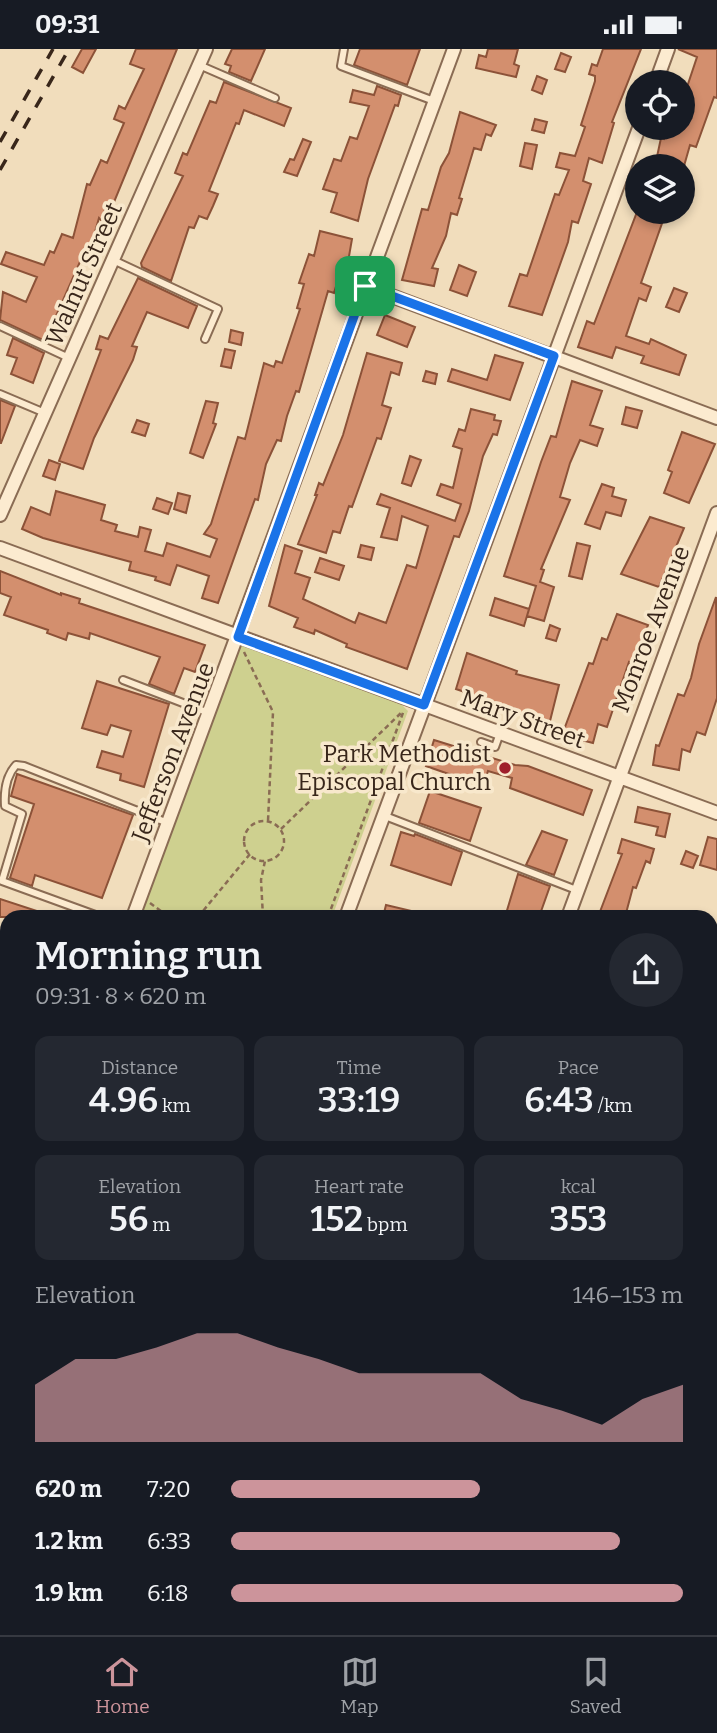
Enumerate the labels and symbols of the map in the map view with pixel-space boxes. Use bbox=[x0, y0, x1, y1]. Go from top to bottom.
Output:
street label: Walnut Street bbox=[40, 198, 128, 350]
pin bbox=[335, 256, 395, 316]
street label: Monroe Avenue bbox=[606, 542, 696, 716]
street label: Jefferson Avenue bbox=[126, 658, 220, 847]
street label: Mary Street bbox=[457, 684, 589, 755]
place label: Park Methodist Episcopal Church bbox=[297, 740, 491, 796]
marker: Park Methodist Episcopal Church bbox=[497, 760, 513, 776]

